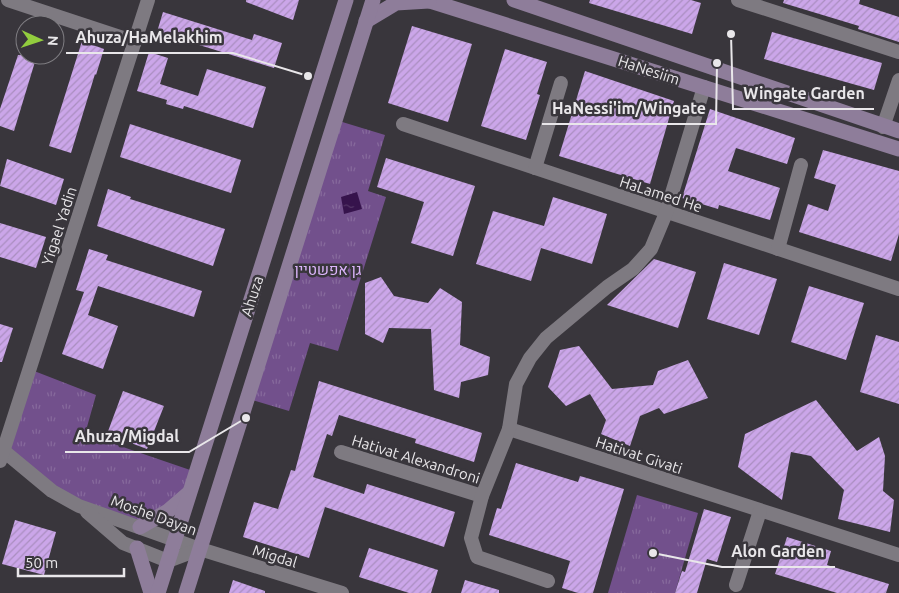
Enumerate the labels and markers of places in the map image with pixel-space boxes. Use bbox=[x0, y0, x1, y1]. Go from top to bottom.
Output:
callout: Ahuza/HaMelakhim bbox=[66, 22, 233, 53]
callout: Wingate Garden bbox=[733, 78, 874, 109]
callout: HaNessi'im/Wingate bbox=[542, 93, 716, 124]
callout: Ahuza/Migdal bbox=[65, 421, 189, 452]
callout: Alon Garden bbox=[722, 536, 835, 567]

